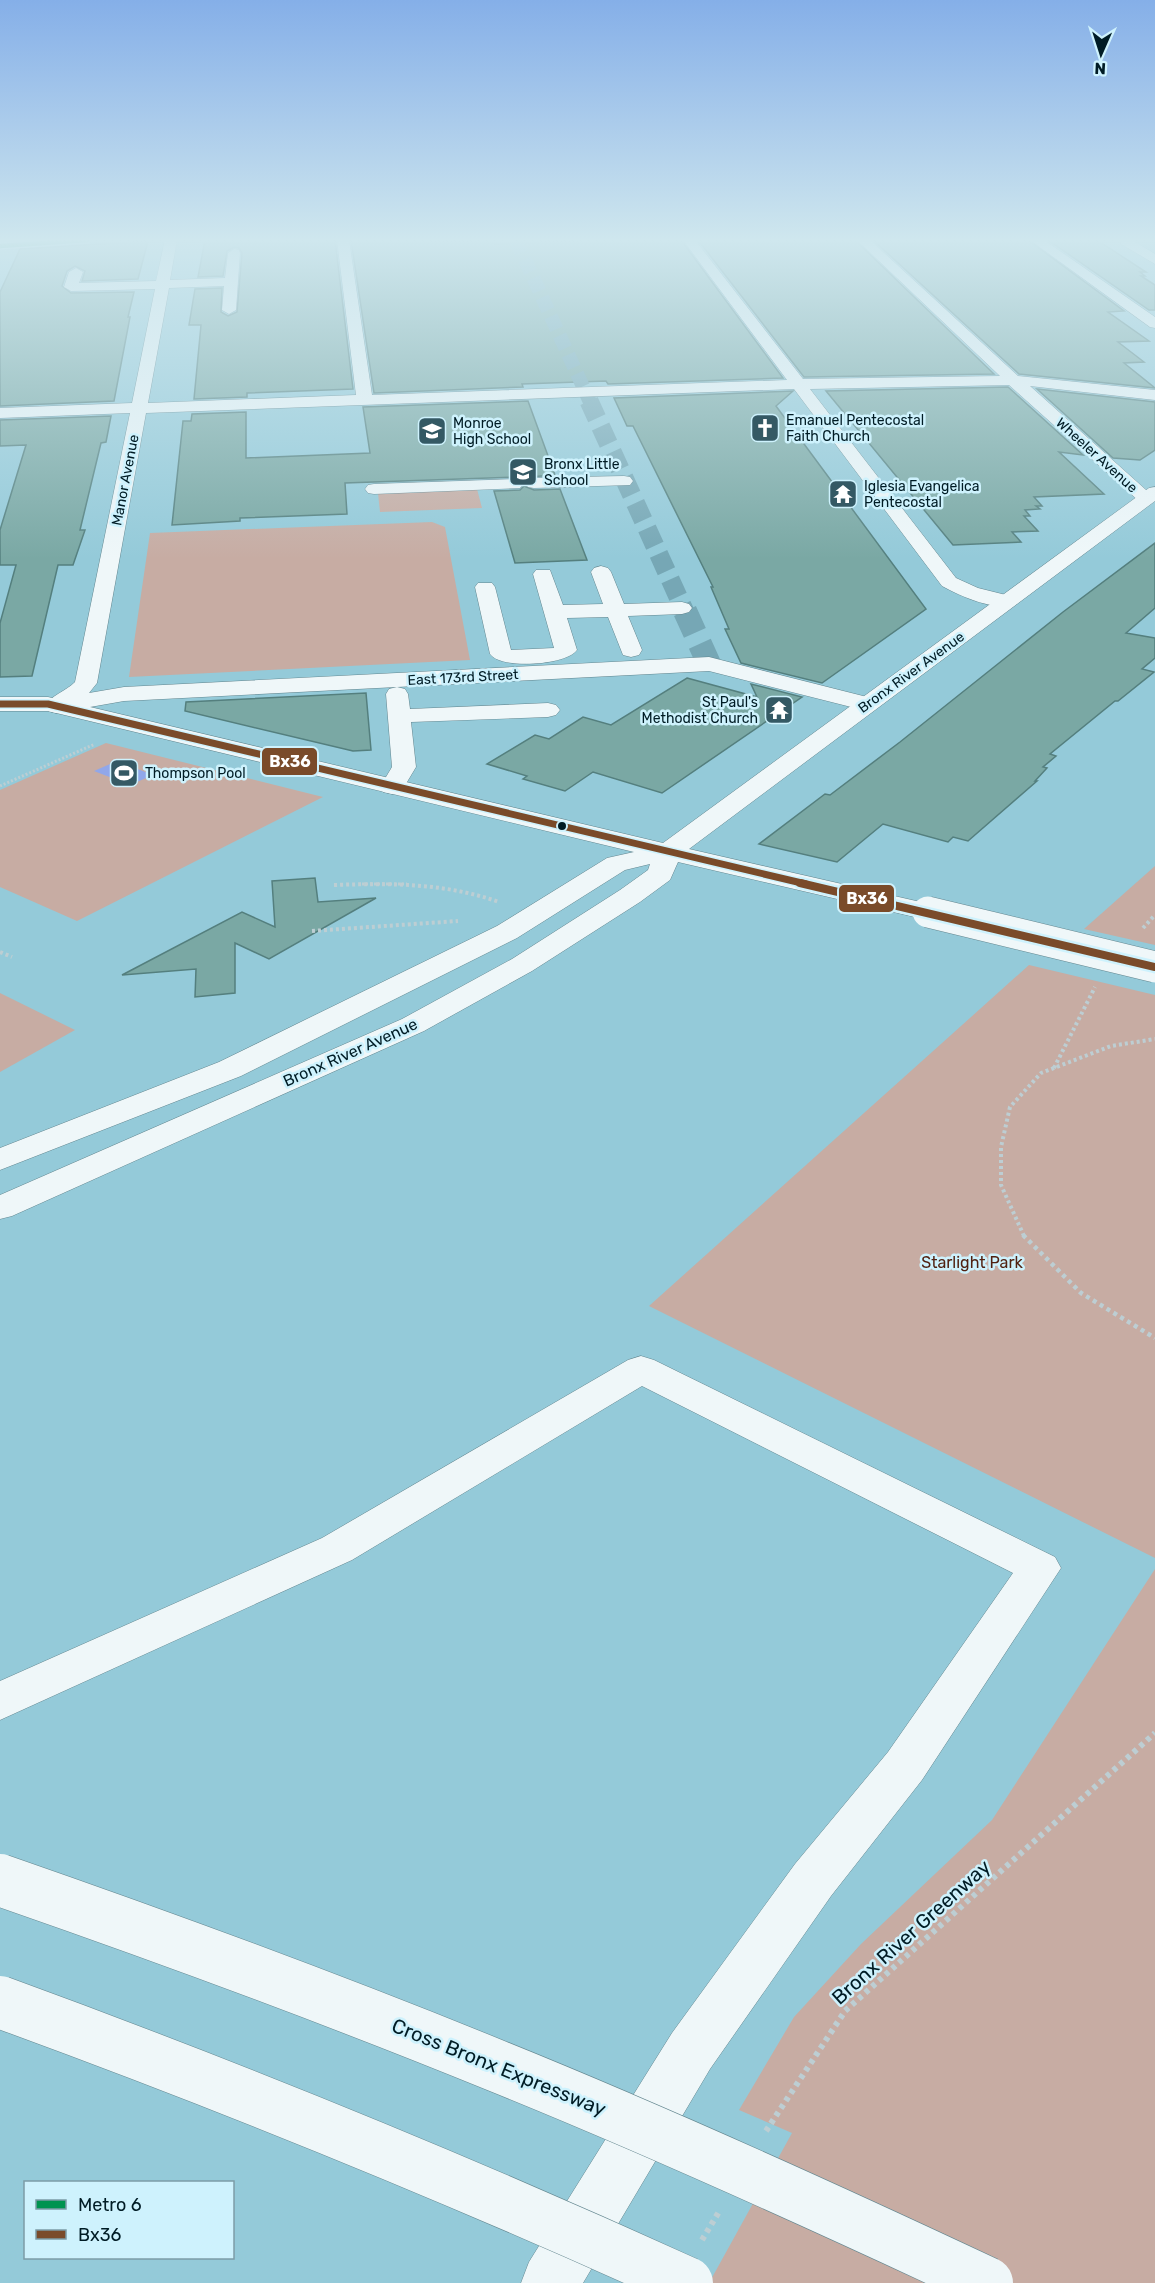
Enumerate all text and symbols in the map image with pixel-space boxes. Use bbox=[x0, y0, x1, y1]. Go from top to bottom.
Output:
north arrow bbox=[1071, 24, 1131, 84]
text: N bbox=[1094, 59, 1106, 78]
church icon: Emanuel Pentecostal Faith Church bbox=[749, 412, 781, 444]
place label: Emanuel Pentecostal Faith Church bbox=[786, 412, 924, 445]
street label: Wheeler Avenue bbox=[1052, 414, 1141, 497]
school or university icon: Monroe High School bbox=[416, 415, 448, 447]
place label: Monroe High School bbox=[453, 415, 531, 448]
street label: Manor Avenue bbox=[108, 433, 143, 527]
school or university icon: Bronx Little School bbox=[507, 456, 539, 488]
place label: Bronx Little School bbox=[544, 456, 620, 489]
temple icon: Iglesia Evangelica Pentecostal bbox=[827, 478, 859, 510]
place label: Iglesia Evangelica Pentecostal bbox=[864, 478, 980, 511]
street label: Bronx River Avenue bbox=[855, 628, 968, 717]
street label: East 173rd Street bbox=[407, 666, 520, 689]
place label: St Paul's Methodist Church bbox=[642, 694, 758, 727]
temple icon: St Paul's Methodist Church bbox=[763, 694, 795, 726]
line badge: Bx36 bbox=[261, 747, 318, 776]
text: Bx36 bbox=[269, 752, 311, 771]
sports icon: Thompson Pool bbox=[108, 757, 140, 789]
place label: Thompson Pool bbox=[145, 765, 246, 782]
unlabelled marker bbox=[556, 820, 568, 832]
line badge: Bx36 bbox=[838, 884, 895, 913]
text: Bx36 bbox=[846, 889, 888, 908]
street label: Bronx River Avenue bbox=[280, 1014, 420, 1091]
park label: Starlight Park bbox=[921, 1253, 1023, 1272]
street label: Bronx River Greenway bbox=[827, 1855, 995, 2009]
street label: Cross Bronx Expressway bbox=[388, 2013, 610, 2121]
legend bbox=[24, 2181, 234, 2259]
text: Metro 6 bbox=[78, 2194, 142, 2216]
text: Bx36 bbox=[78, 2224, 122, 2246]

